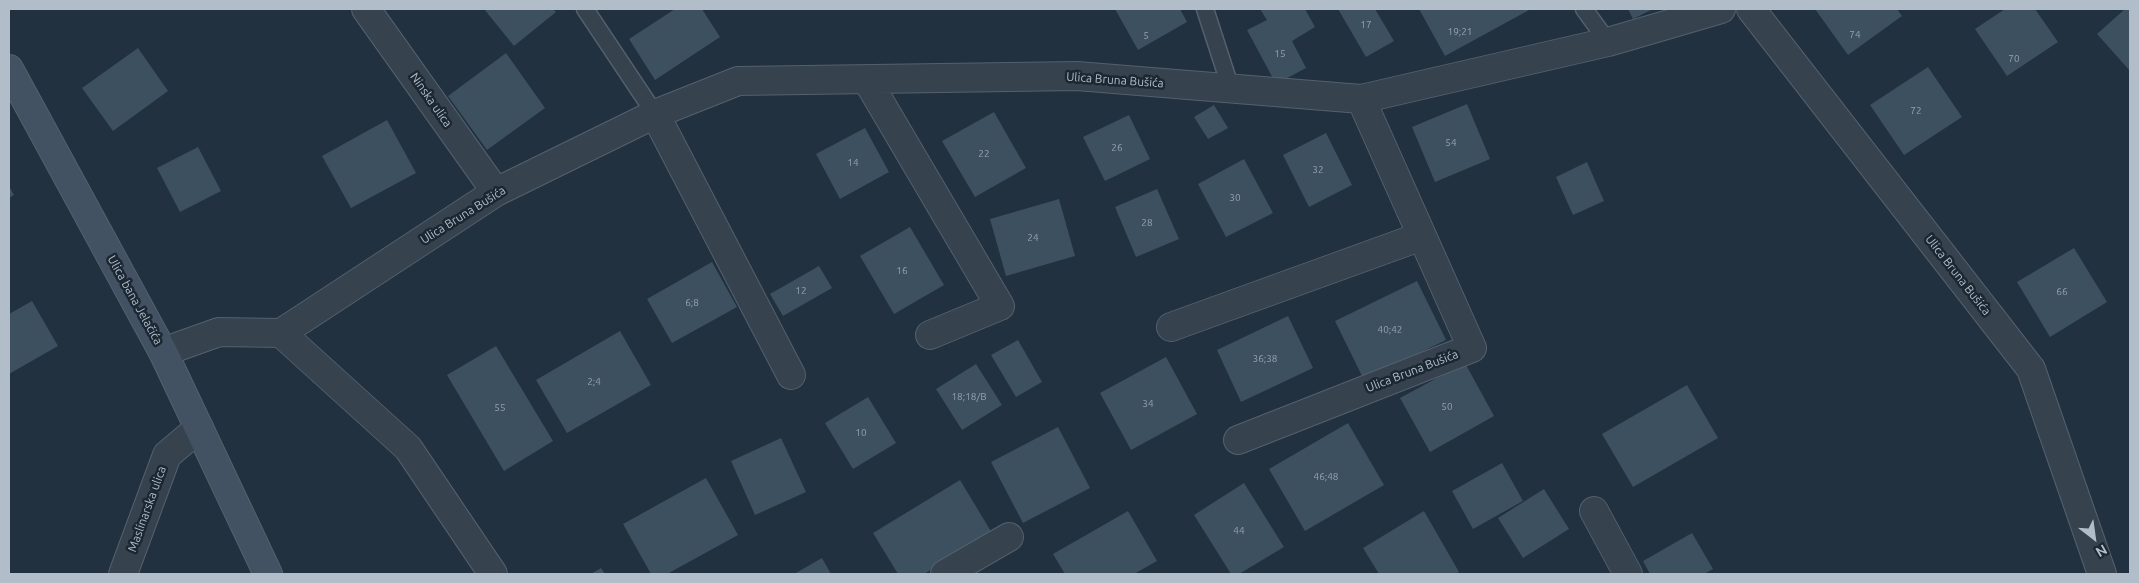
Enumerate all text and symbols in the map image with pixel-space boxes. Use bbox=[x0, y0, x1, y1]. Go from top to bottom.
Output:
house number: 17 bbox=[1360, 19, 1372, 31]
house number: 19;21 bbox=[1447, 26, 1473, 38]
house number: 74 bbox=[1849, 29, 1861, 41]
house number: 5 bbox=[1143, 30, 1149, 42]
house number: 15 bbox=[1274, 48, 1286, 60]
house number: 70 bbox=[2008, 53, 2020, 65]
street label: Ulica Bruna Bušića bbox=[1066, 69, 1164, 91]
street label: Ninska ulica bbox=[407, 70, 455, 130]
house number: 72 bbox=[1910, 105, 1922, 117]
house number: 54 bbox=[1445, 137, 1457, 149]
house number: 26 bbox=[1111, 142, 1123, 154]
house number: 22 bbox=[978, 148, 990, 160]
house number: 14 bbox=[847, 157, 859, 169]
house number: 32 bbox=[1312, 164, 1324, 176]
street label: Ulica Bruna Bušića bbox=[418, 183, 508, 247]
house number: 30 bbox=[1229, 192, 1241, 204]
house number: 28 bbox=[1141, 217, 1153, 229]
house number: 24 bbox=[1027, 232, 1039, 244]
street label: Ulica Bruna Bušića bbox=[1922, 232, 1994, 318]
street label: Ulica bana Jelačića bbox=[105, 253, 165, 347]
house number: 16 bbox=[896, 265, 908, 277]
house number: 12 bbox=[795, 285, 807, 297]
house number: 66 bbox=[2056, 286, 2068, 298]
house number: 6;8 bbox=[685, 297, 699, 309]
house number: 40;42 bbox=[1377, 324, 1403, 336]
street label: Ulica Bruna Bušića bbox=[1364, 347, 1460, 395]
house number: 36;38 bbox=[1252, 353, 1278, 365]
house number: 2;4 bbox=[587, 376, 601, 388]
house number: 18;18/B bbox=[951, 391, 987, 403]
house number: 34 bbox=[1142, 398, 1154, 410]
house number: 50 bbox=[1441, 401, 1453, 413]
house number: 55 bbox=[494, 402, 506, 414]
house number: 10 bbox=[855, 427, 867, 439]
street label: Maslinarska ulica bbox=[125, 464, 169, 554]
house number: 46;48 bbox=[1313, 471, 1339, 483]
north arrow bbox=[2069, 513, 2119, 563]
house number: 44 bbox=[1233, 525, 1245, 537]
text: N bbox=[2093, 541, 2110, 561]

